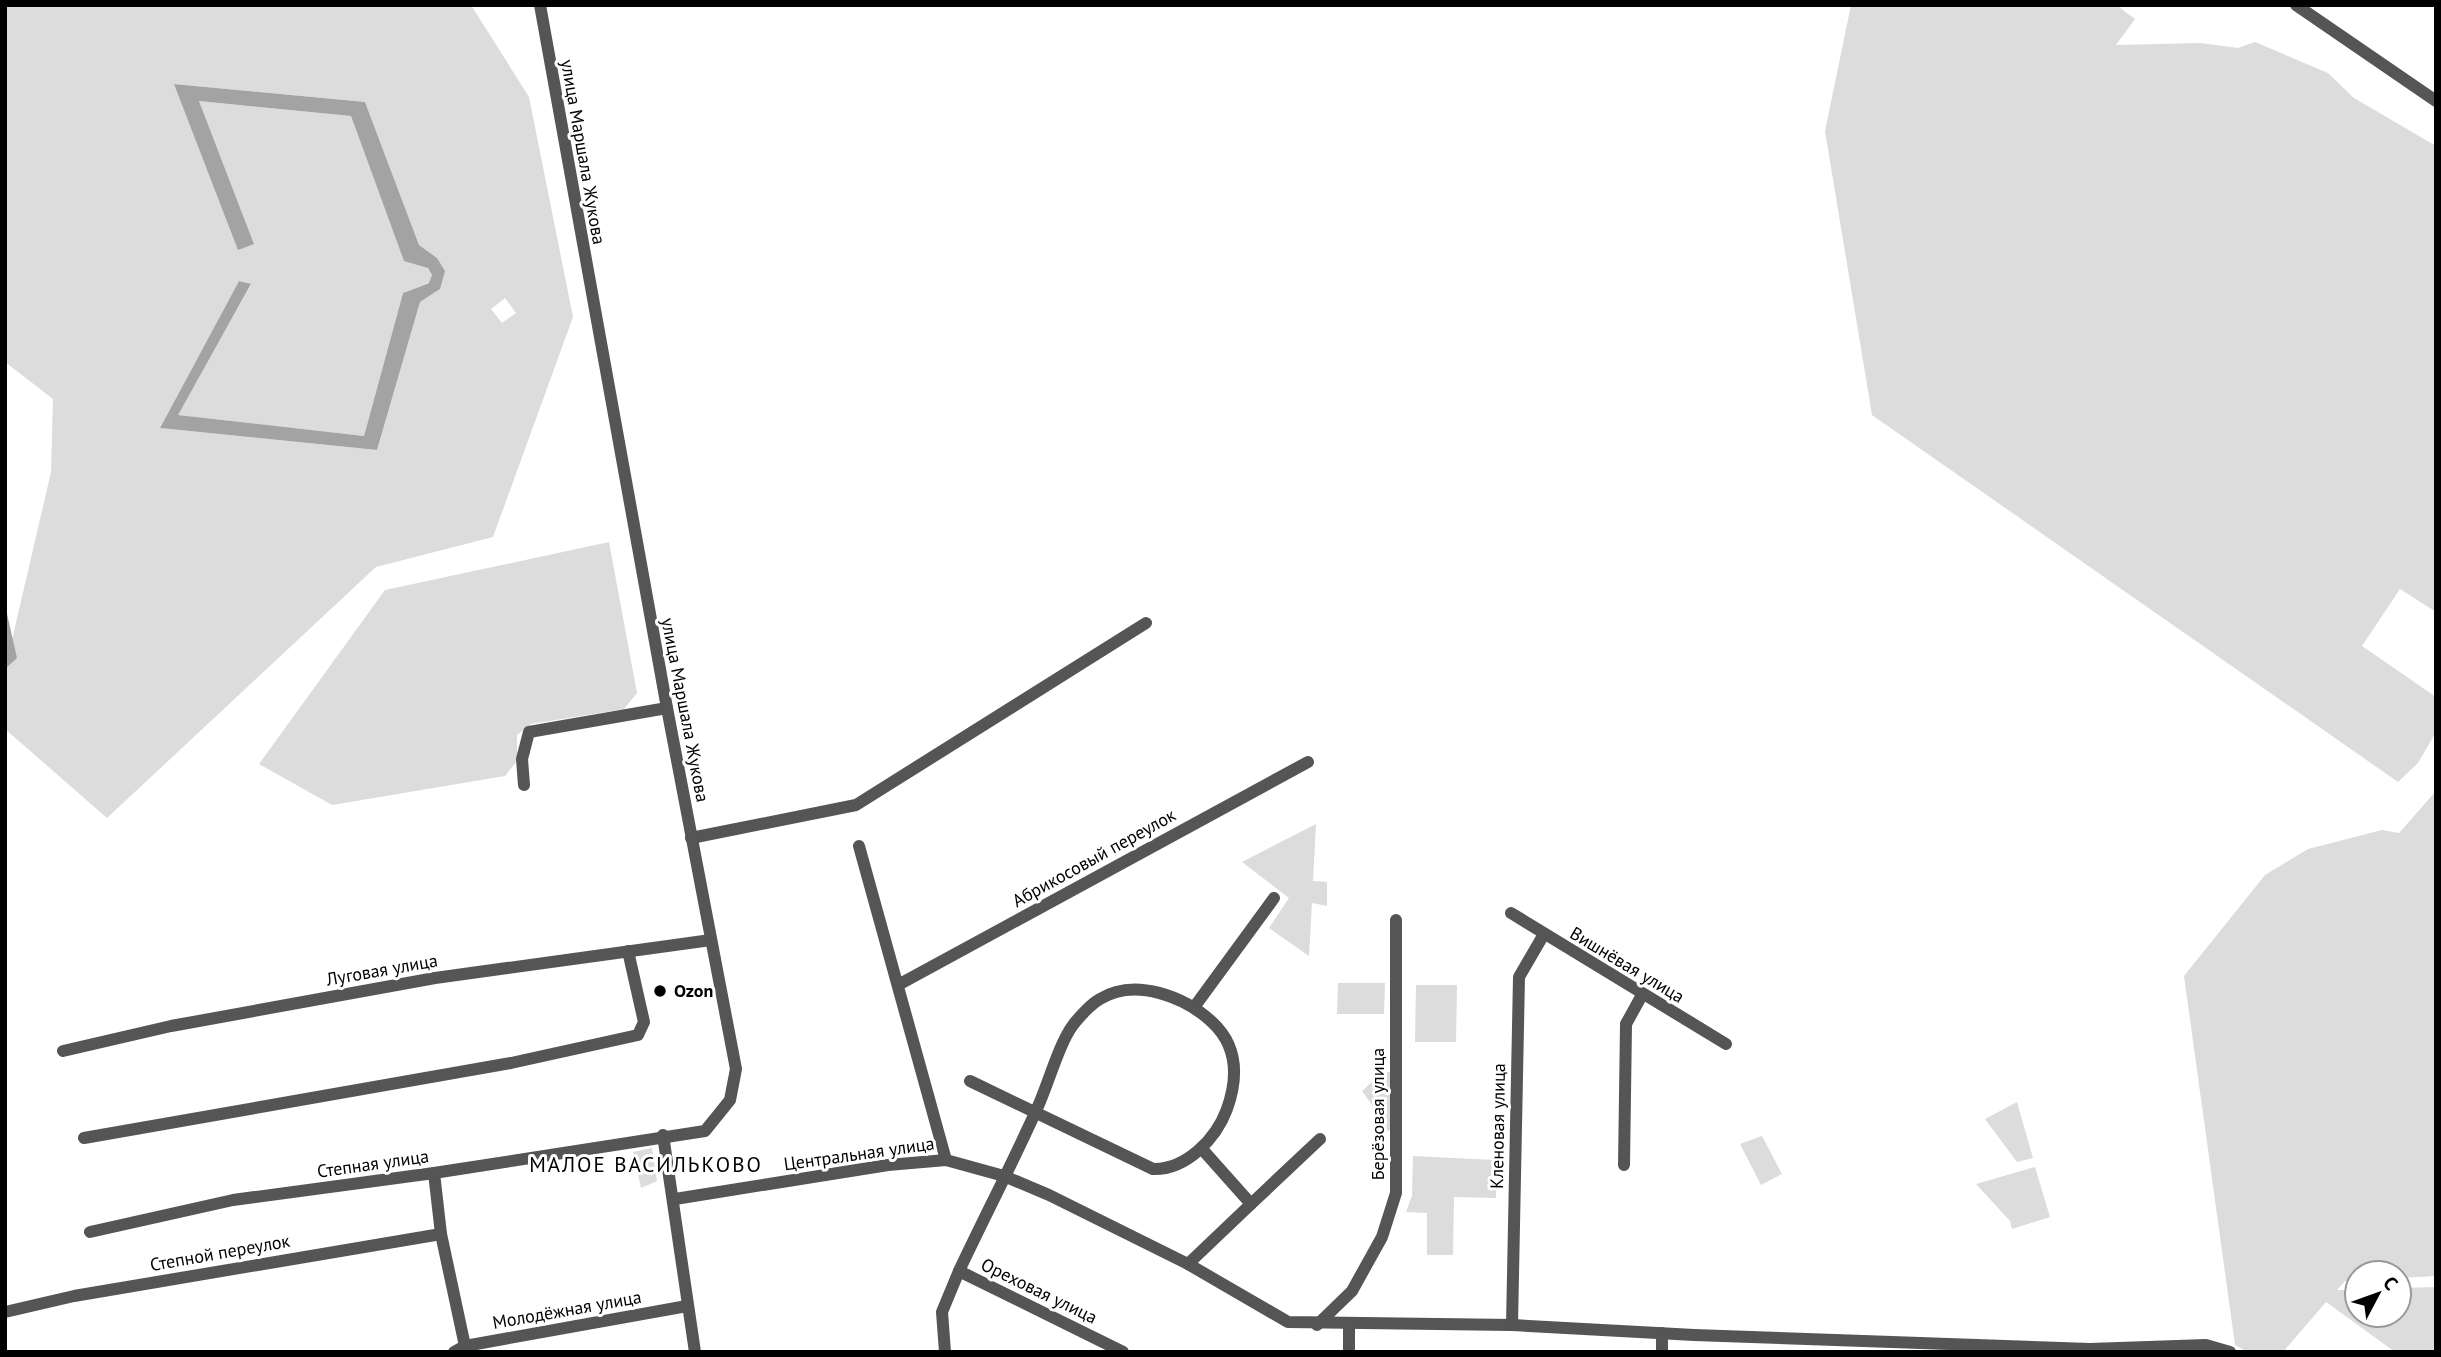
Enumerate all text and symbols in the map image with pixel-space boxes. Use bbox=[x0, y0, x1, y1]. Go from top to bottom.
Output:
street label: улица Маршала Жукова bbox=[556, 58, 611, 246]
street label: улица Маршала Жукова bbox=[656, 616, 715, 804]
street label: Абрикосовый переулок bbox=[1008, 803, 1180, 912]
street label: Вишнёвая улица bbox=[1566, 921, 1689, 1008]
street label: Луговая улица bbox=[323, 948, 439, 991]
place label: Ozon bbox=[674, 979, 713, 1002]
marker: Ozon bbox=[652, 983, 668, 999]
street label: Берёзовая улица bbox=[1366, 1048, 1389, 1180]
street label: Кленовая улица bbox=[1485, 1063, 1510, 1189]
street label: Центральная улица bbox=[782, 1132, 936, 1175]
street label: Степная улица bbox=[316, 1144, 430, 1183]
district label: МАЛОЕ ВАСИЛЬКОВО bbox=[529, 1151, 763, 1178]
street label: Степной переулок bbox=[148, 1229, 292, 1276]
street label: Ореховая улица bbox=[977, 1253, 1101, 1329]
north arrow bbox=[2343, 1259, 2413, 1329]
text: С bbox=[2378, 1271, 2404, 1295]
street label: Молодёжная улица bbox=[491, 1285, 643, 1334]

